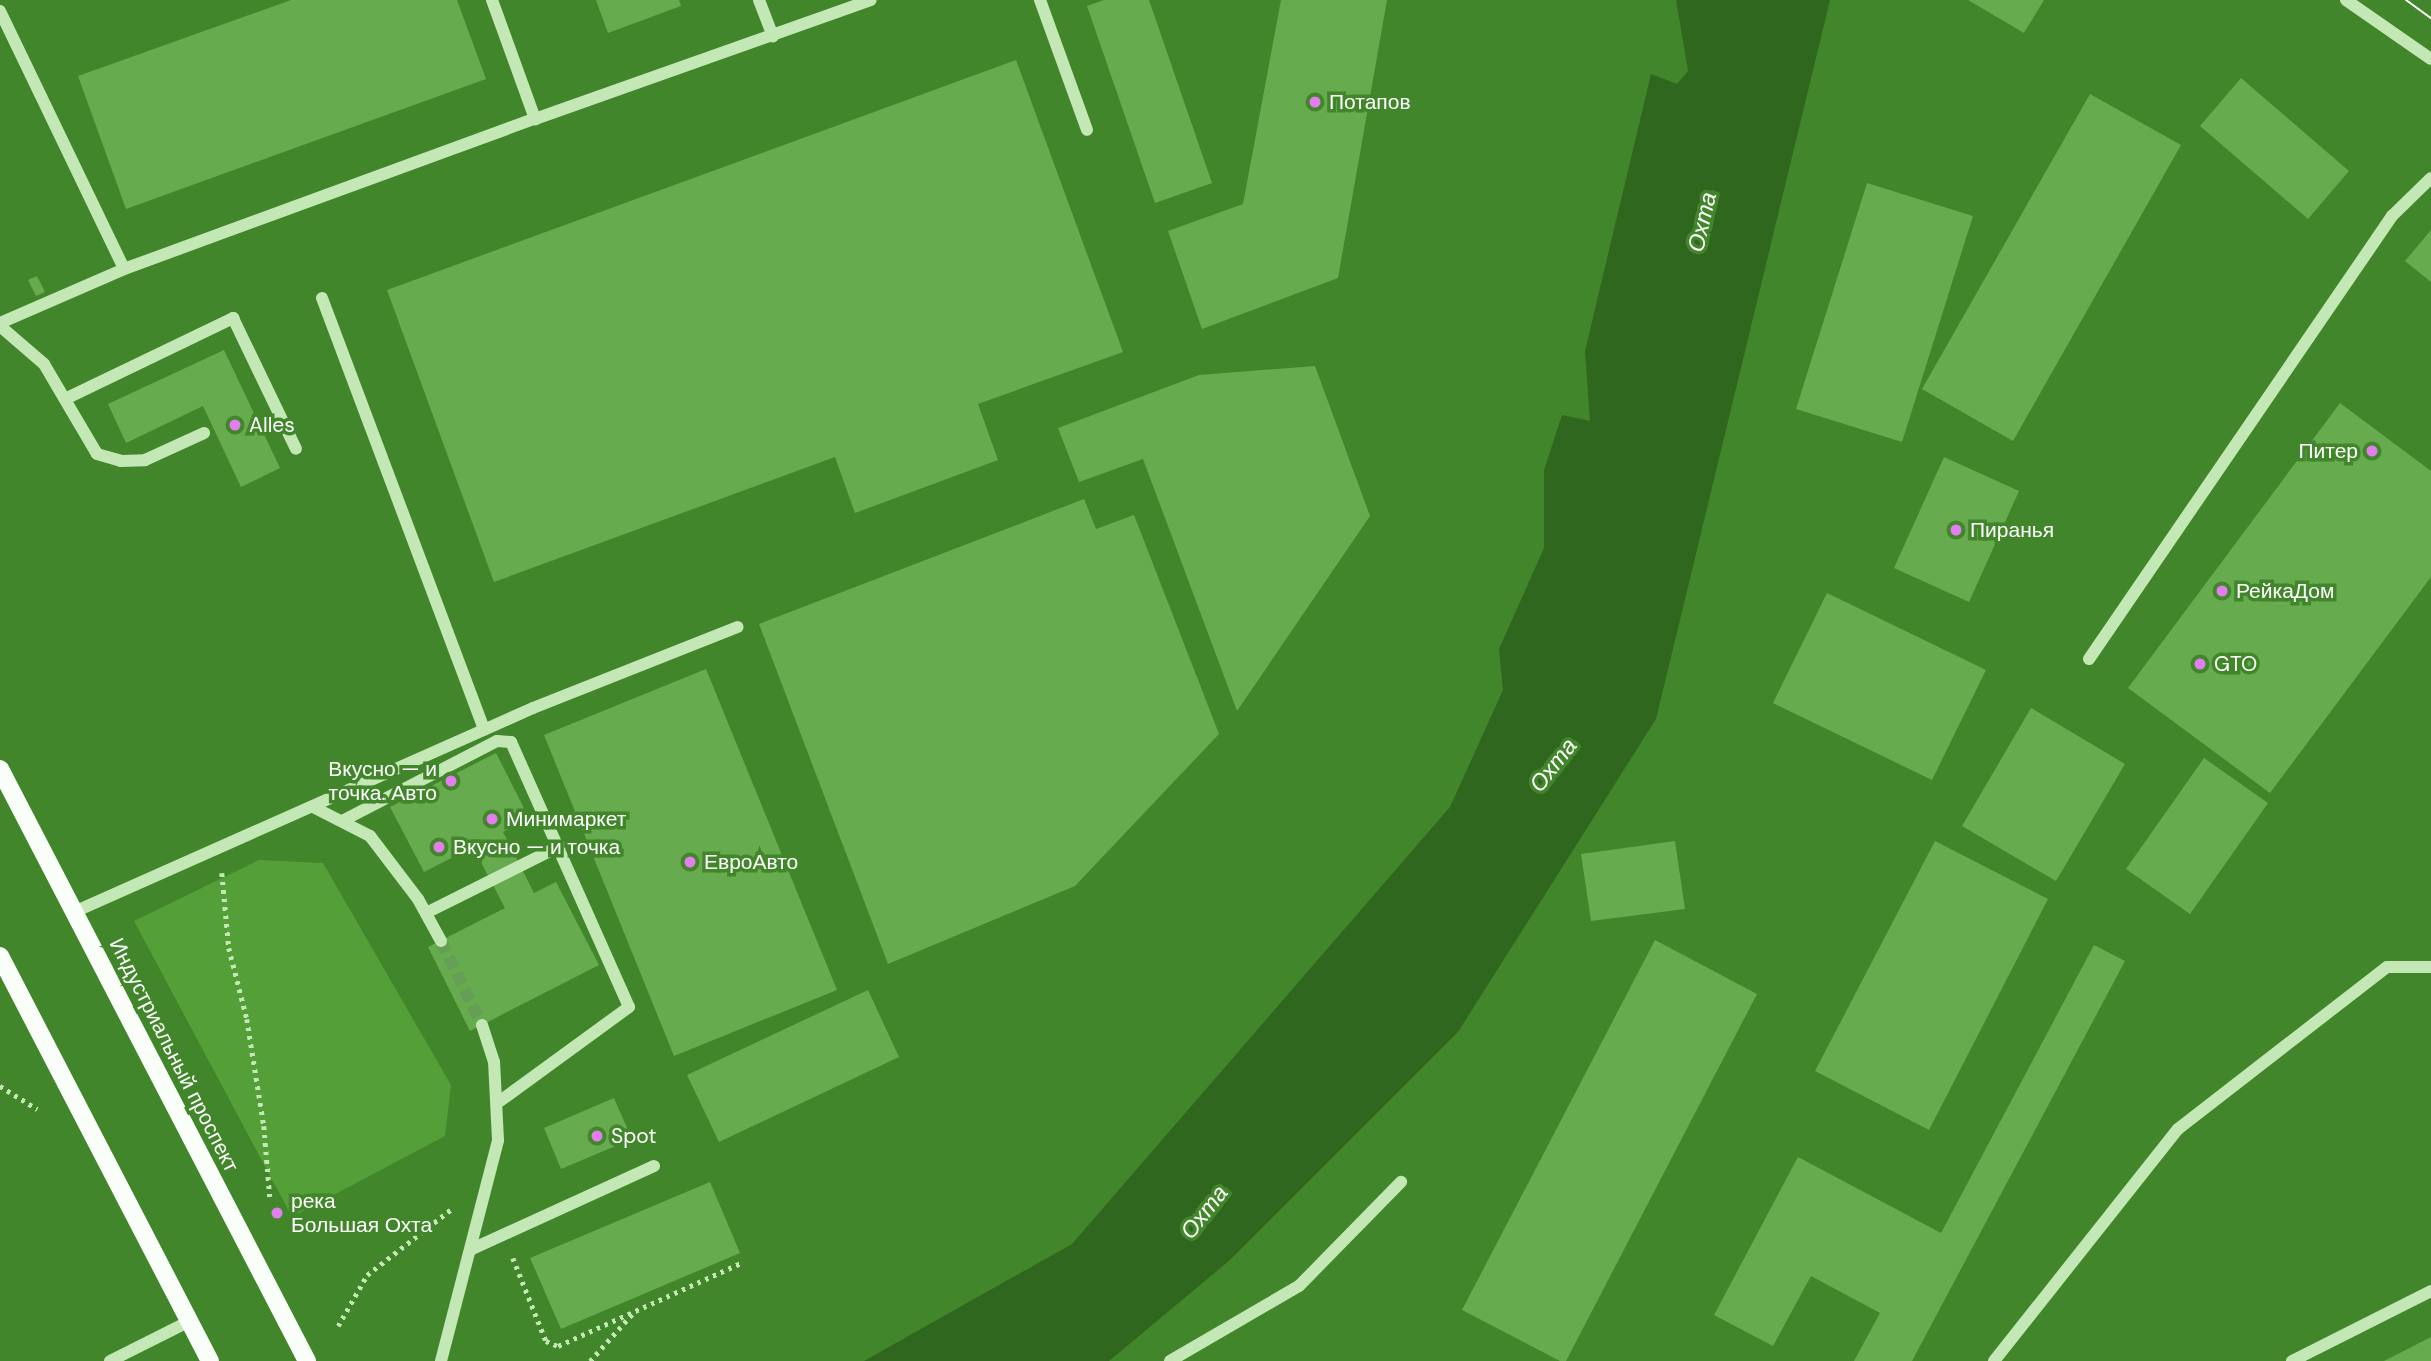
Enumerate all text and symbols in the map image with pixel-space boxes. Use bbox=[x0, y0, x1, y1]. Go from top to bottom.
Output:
place label: Потапов bbox=[1329, 89, 1411, 115]
marker: Потапов bbox=[1307, 94, 1323, 110]
water label: Охта bbox=[1682, 189, 1722, 255]
place label: Alles bbox=[249, 412, 295, 438]
marker: Alles bbox=[227, 417, 243, 433]
place label: Питер bbox=[2298, 438, 2358, 464]
marker: Питер bbox=[2364, 443, 2380, 459]
place label: Пиранья bbox=[1970, 517, 2054, 543]
marker: Пиранья bbox=[1948, 522, 1964, 538]
place label: РейкаДом bbox=[2236, 578, 2334, 604]
marker: РейкаДом bbox=[2214, 583, 2230, 599]
place label: GTO bbox=[2214, 651, 2257, 677]
marker: GTO bbox=[2192, 656, 2208, 672]
water label: Охта bbox=[1523, 733, 1583, 797]
place label: Вкусно — и точка. Авто bbox=[328, 756, 437, 806]
marker: Вкусно — и точка. Авто bbox=[443, 773, 459, 789]
place label: Минимаркет bbox=[506, 806, 626, 832]
marker: Минимаркет bbox=[484, 811, 500, 827]
place label: Вкусно — и точка bbox=[453, 834, 620, 860]
marker: Вкусно — и точка bbox=[431, 839, 447, 855]
place label: ЕвроАвто bbox=[704, 849, 798, 875]
marker: ЕвроАвто bbox=[682, 854, 698, 870]
street label: Индустриальный проспект bbox=[104, 934, 244, 1176]
place label: Spot bbox=[611, 1123, 657, 1149]
marker: Spot bbox=[589, 1128, 605, 1144]
water label: Охта bbox=[1174, 1180, 1234, 1244]
place label: река Большая Охта bbox=[291, 1188, 432, 1238]
marker: река Большая Охта bbox=[269, 1205, 285, 1221]

